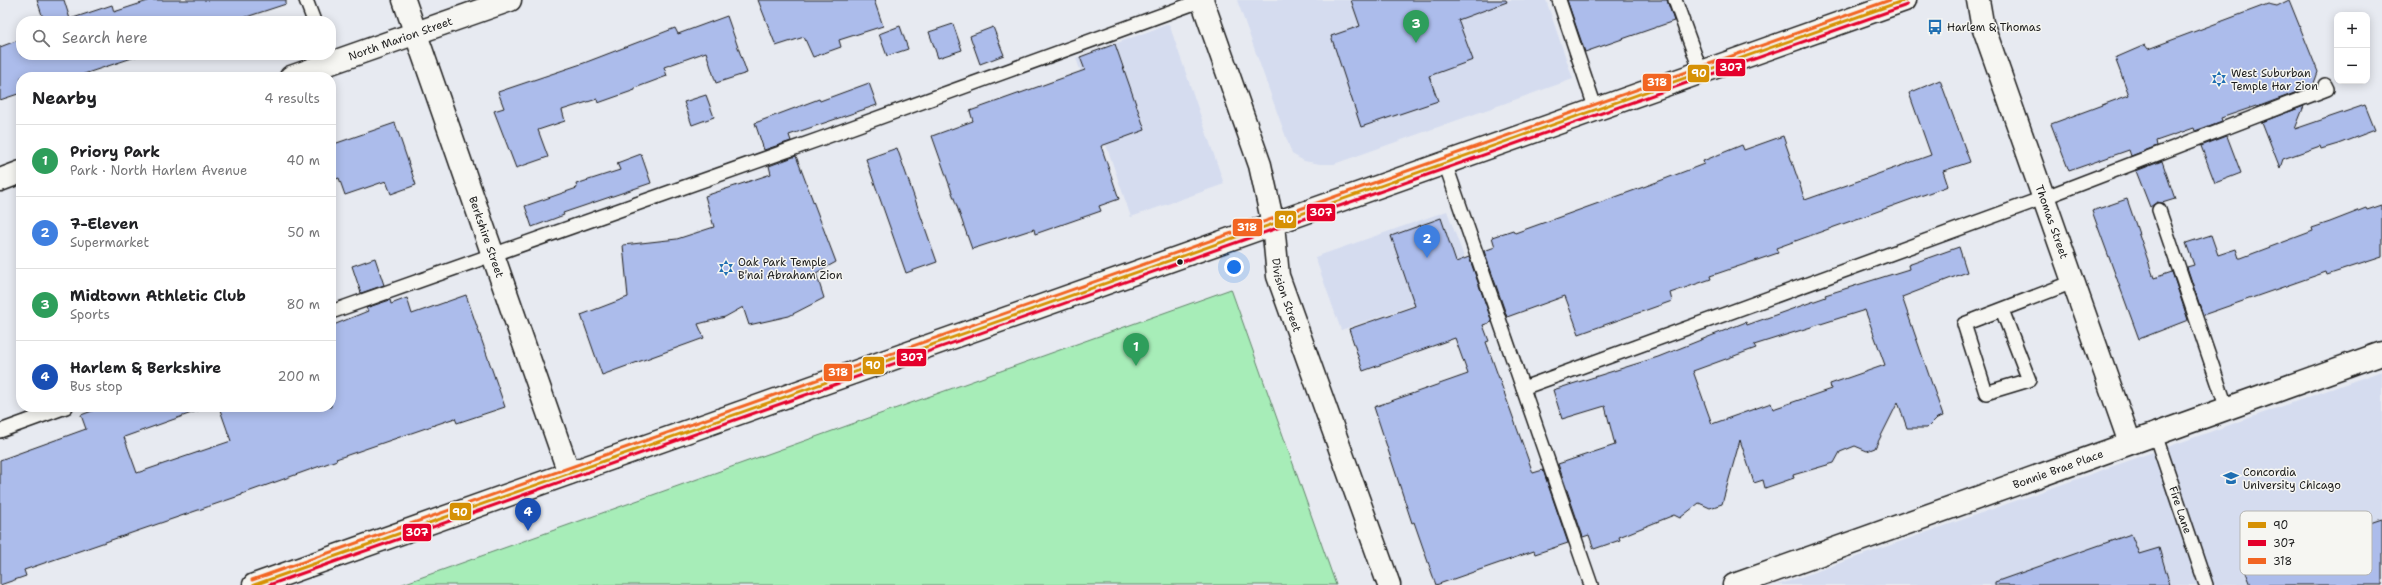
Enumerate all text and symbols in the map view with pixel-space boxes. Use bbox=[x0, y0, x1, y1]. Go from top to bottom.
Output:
pin: 3 bbox=[1403, 10, 1429, 43]
map controls bbox=[2334, 12, 2370, 84]
button: + bbox=[2334, 12, 2370, 48]
street label: North Marion Street bbox=[346, 13, 455, 64]
search box bbox=[16, 16, 336, 60]
bus stop icon: Harlem & Thomas bbox=[1926, 18, 1944, 36]
place label: Harlem & Thomas bbox=[1947, 20, 2041, 35]
icon: search bbox=[30, 27, 52, 49]
text: Search here bbox=[62, 28, 148, 48]
button: − bbox=[2334, 48, 2370, 84]
line badge: 307 bbox=[1715, 58, 1746, 77]
text: 307 bbox=[1720, 60, 1743, 75]
line badge: 90 bbox=[1687, 64, 1710, 83]
text: 90 bbox=[1691, 66, 1707, 81]
place label: West Suburban Temple Har Zion bbox=[2231, 66, 2318, 94]
synagogue icon: West Suburban Temple Har Zion bbox=[2210, 70, 2228, 88]
line badge: 318 bbox=[1642, 73, 1672, 92]
text: 318 bbox=[1647, 75, 1667, 90]
text: Nearby bbox=[32, 87, 97, 109]
text: 4 results bbox=[264, 90, 320, 107]
text: Priory Park bbox=[70, 142, 160, 162]
text: 1 bbox=[42, 152, 48, 169]
text: 40 m bbox=[286, 152, 320, 169]
text: Park · North Harlem Avenue bbox=[70, 162, 247, 179]
street label: Thomas Street bbox=[2032, 183, 2072, 261]
street label: Berkshire Street bbox=[466, 194, 508, 280]
line badge: 307 bbox=[1306, 203, 1336, 222]
text: 307 bbox=[1310, 205, 1333, 220]
line badge: 90 bbox=[1274, 210, 1297, 229]
text: 90 bbox=[1278, 212, 1294, 227]
text: 7-Eleven bbox=[70, 214, 139, 234]
line badge: 318 bbox=[1232, 218, 1263, 237]
text: 318 bbox=[1237, 220, 1257, 235]
text: 2 bbox=[40, 224, 50, 241]
text: 50 m bbox=[287, 224, 320, 241]
pin: 2 bbox=[1414, 225, 1440, 258]
text: Supermarket bbox=[70, 234, 149, 251]
place label: Oak Park Temple B'nai Abraham Zion bbox=[738, 255, 843, 283]
unlabelled marker bbox=[1175, 257, 1185, 267]
your location bbox=[1224, 257, 1244, 277]
street label: Division Street bbox=[1269, 257, 1305, 334]
synagogue icon: Oak Park Temple B'nai Abraham Zion bbox=[717, 259, 735, 277]
text: Midtown Athletic Club bbox=[70, 286, 246, 306]
text: 3 bbox=[40, 296, 50, 313]
text: 80 m bbox=[286, 296, 320, 313]
text: Sports bbox=[70, 306, 110, 323]
pin: 1 bbox=[1123, 333, 1149, 366]
line badge: 307 bbox=[896, 348, 927, 367]
text: 307 bbox=[901, 350, 924, 365]
line badge: 90 bbox=[862, 356, 885, 375]
text: Harlem & Berkshire bbox=[70, 358, 221, 378]
text: 90 bbox=[865, 358, 881, 373]
line badge: 318 bbox=[823, 363, 853, 382]
text: 318 bbox=[828, 365, 848, 380]
text: 4 bbox=[40, 368, 50, 385]
text: 200 m bbox=[278, 368, 320, 385]
text: Bus stop bbox=[70, 378, 122, 395]
street label: Bonnie Brae Place bbox=[2011, 446, 2105, 492]
place label: Concordia University Chicago bbox=[2243, 465, 2341, 493]
school or university icon: Concordia University Chicago bbox=[2222, 469, 2240, 487]
street label: Fire Lane bbox=[2166, 484, 2196, 536]
pin: 4 bbox=[515, 498, 541, 531]
line badge: 90 bbox=[449, 502, 472, 521]
text: 90 bbox=[452, 505, 468, 520]
legend bbox=[2240, 511, 2372, 575]
text: 90 bbox=[2273, 518, 2288, 533]
line badge: 307 bbox=[402, 523, 432, 542]
text: 307 bbox=[406, 525, 429, 540]
text: 307 bbox=[2273, 536, 2296, 551]
text: 318 bbox=[2273, 554, 2292, 569]

